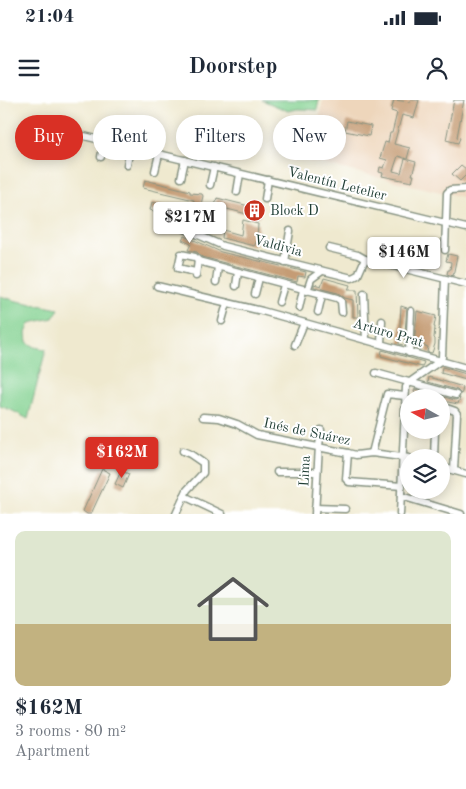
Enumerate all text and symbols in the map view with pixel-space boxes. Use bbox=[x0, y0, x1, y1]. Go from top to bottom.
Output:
text: 21:04 bbox=[25, 8, 74, 27]
icon: menu bbox=[15, 54, 43, 82]
icon: person bbox=[423, 54, 451, 82]
text: Doorstep bbox=[189, 56, 277, 78]
chip: Buy bbox=[15, 115, 83, 160]
chip: Rent bbox=[93, 115, 166, 160]
chip: Filters bbox=[176, 115, 263, 160]
chip: New bbox=[273, 115, 346, 160]
street label: Valentín Letelier bbox=[286, 165, 388, 203]
building icon: Block D bbox=[242, 199, 266, 223]
pin: $217M bbox=[155, 202, 225, 244]
place label: Block D bbox=[270, 204, 319, 218]
text: $217M bbox=[164, 210, 216, 226]
street label: Valdivia bbox=[252, 233, 304, 259]
pin: $146M bbox=[369, 236, 439, 279]
text: $146M bbox=[378, 245, 430, 261]
street label: Arturo Prat bbox=[351, 316, 425, 350]
north arrow bbox=[400, 389, 450, 439]
map controls bbox=[400, 389, 450, 499]
street label: Inés de Suárez bbox=[262, 416, 352, 448]
pin: $162M bbox=[87, 436, 157, 479]
text: $162M bbox=[96, 445, 148, 461]
button: layers bbox=[400, 449, 450, 499]
street label: Lima bbox=[297, 455, 313, 487]
icon: home bbox=[188, 564, 278, 654]
text: $162M bbox=[15, 698, 82, 719]
text: 3 rooms · 80 m² bbox=[15, 724, 126, 740]
text: Apartment bbox=[15, 744, 90, 760]

